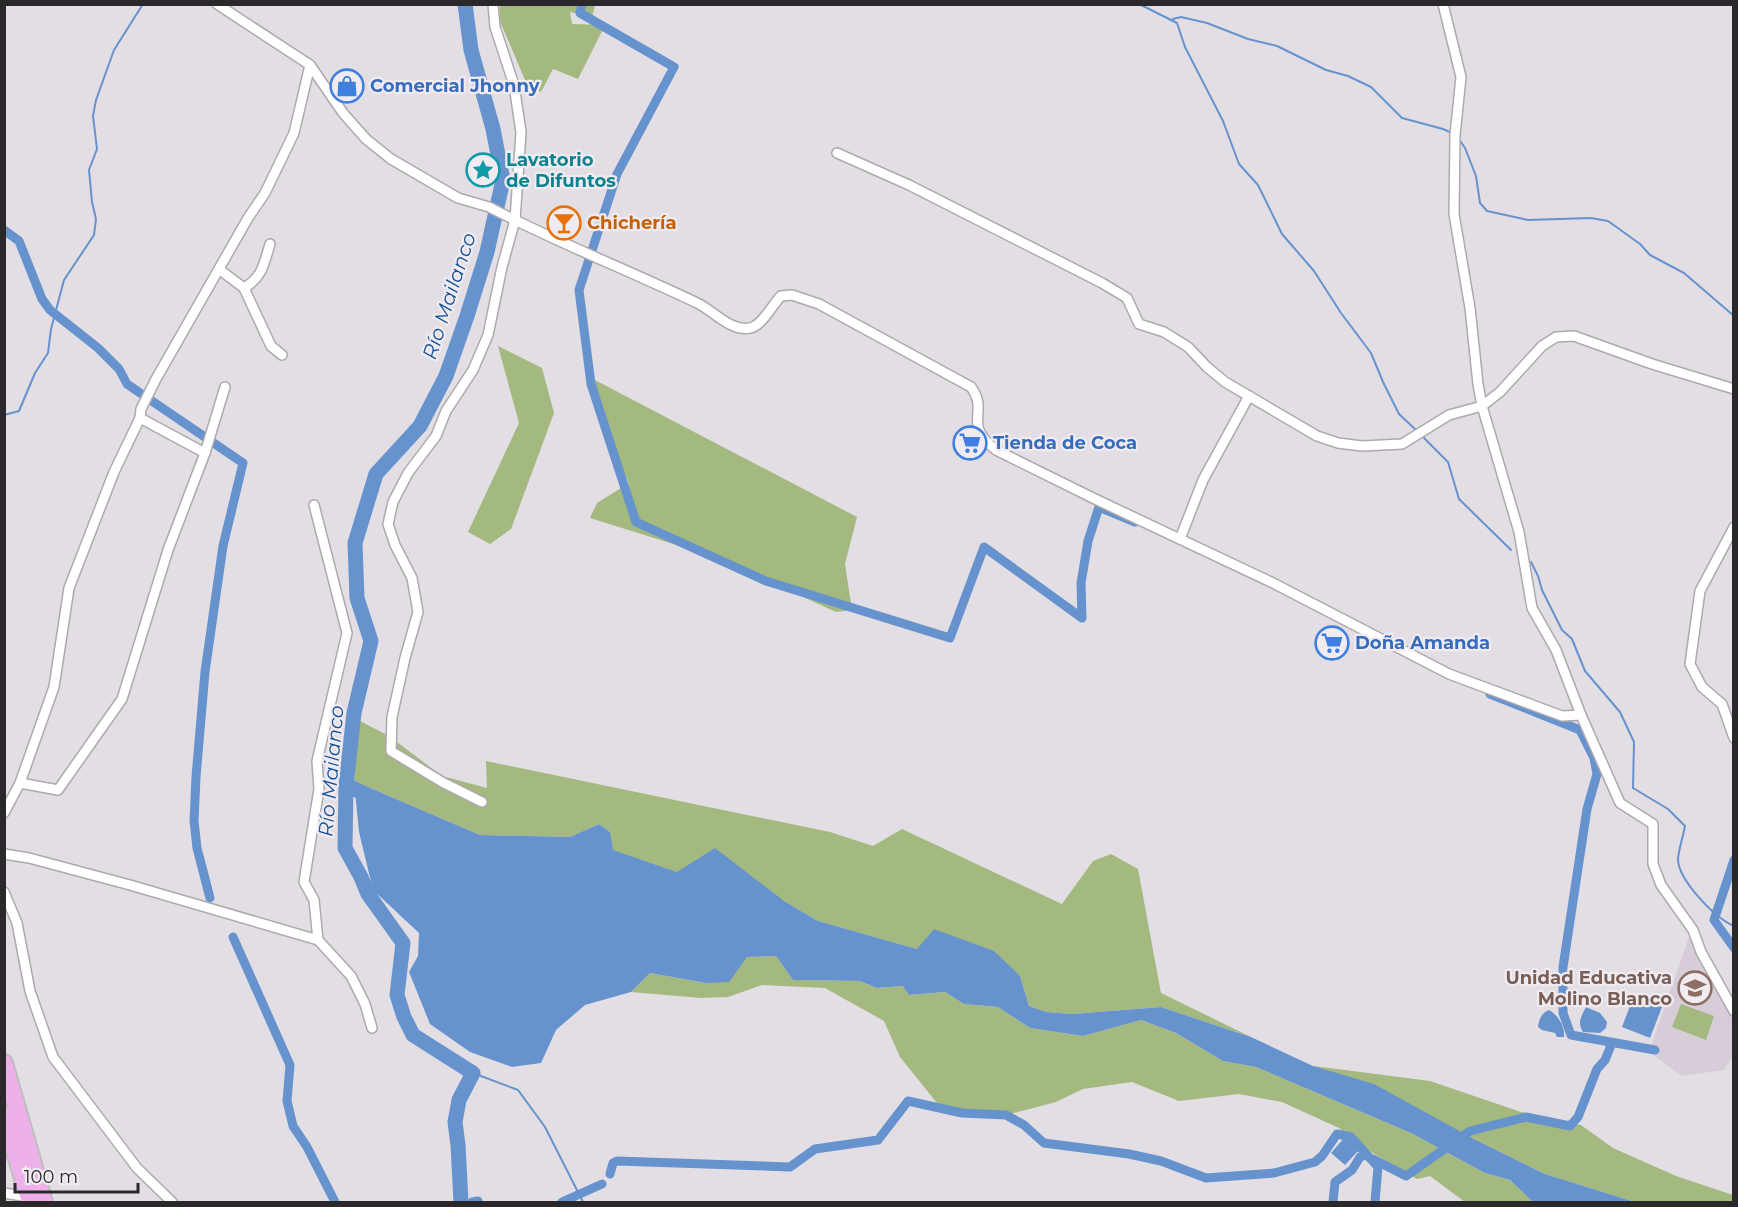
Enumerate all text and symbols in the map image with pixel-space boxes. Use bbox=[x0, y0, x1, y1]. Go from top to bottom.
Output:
shop icon: Comercial Jhonny bbox=[329, 68, 365, 104]
place label: Comercial Jhonny bbox=[370, 75, 540, 97]
place label: Lavatorio de Difuntos bbox=[506, 149, 616, 192]
place icon: Lavatorio de Difuntos bbox=[465, 152, 501, 188]
bar icon: Chichería bbox=[546, 205, 582, 241]
place label: Chichería bbox=[587, 212, 677, 234]
water label: Río Mailanco bbox=[417, 230, 481, 362]
supermarket icon: Tienda de Coca bbox=[952, 425, 988, 461]
place label: Tienda de Coca bbox=[993, 432, 1137, 454]
supermarket icon: Doña Amanda bbox=[1314, 625, 1350, 661]
place label: Doña Amanda bbox=[1355, 632, 1490, 654]
water label: Río Mailanco bbox=[313, 704, 349, 838]
place label: Unidad Educativa Molino Blanco bbox=[1505, 967, 1672, 1010]
school or university icon: Unidad Educativa Molino Blanco bbox=[1677, 970, 1713, 1006]
scale bar bbox=[15, 1156, 138, 1194]
text: 100 m bbox=[24, 1166, 78, 1188]

